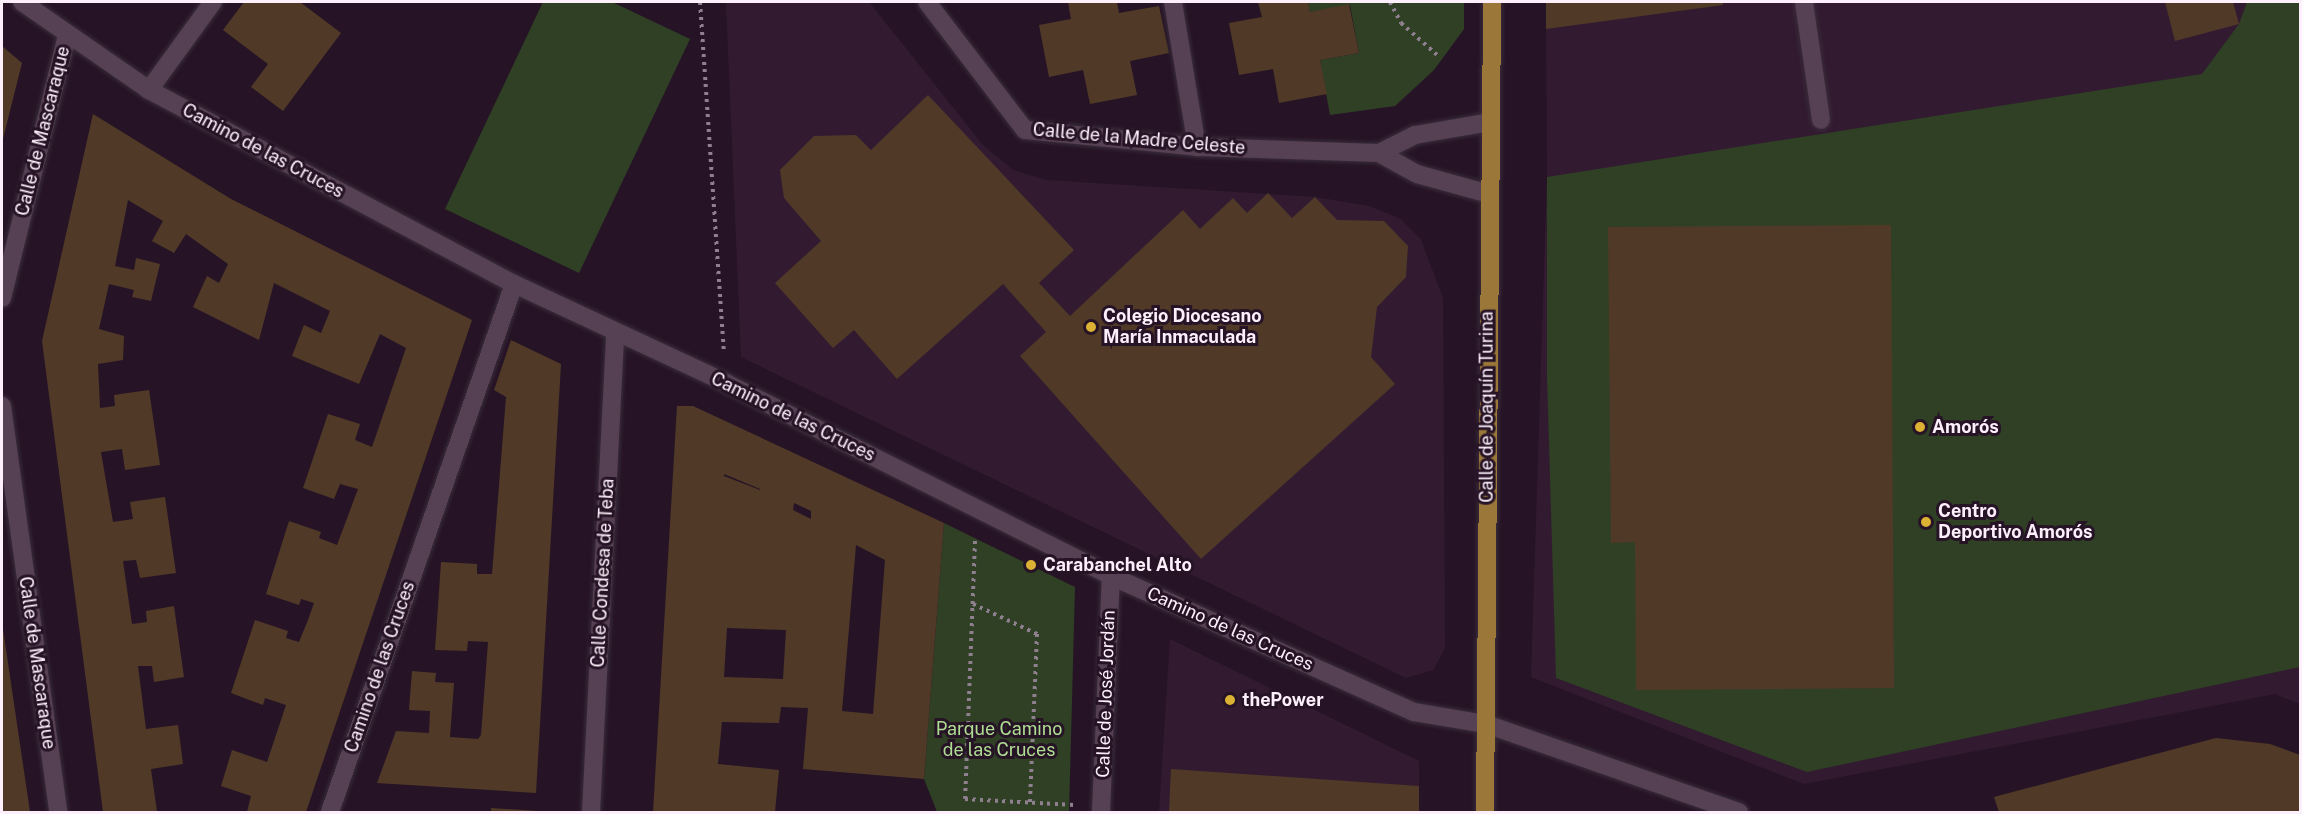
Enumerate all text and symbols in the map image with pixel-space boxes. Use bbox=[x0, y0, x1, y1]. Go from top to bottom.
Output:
street label: Calle de Mascaraque bbox=[11, 44, 75, 218]
street label: Camino de las Cruces bbox=[178, 99, 348, 203]
street label: Calle de la Madre Celeste bbox=[1032, 119, 1246, 159]
place label: Colegio Diocesano María Inmaculada bbox=[1103, 306, 1262, 348]
street label: Calle de Joaquín Turina bbox=[1476, 311, 1498, 503]
marker: Colegio Diocesano María Inmaculada bbox=[1084, 320, 1098, 334]
street label: Camino de las Cruces bbox=[707, 368, 879, 466]
place label: Amorós bbox=[1932, 416, 1999, 438]
marker: Amorós bbox=[1913, 420, 1927, 434]
street label: Calle Condesa de Teba bbox=[587, 478, 619, 668]
place label: Centro Deportivo Amorós bbox=[1938, 501, 2093, 544]
marker: Centro Deportivo Amorós bbox=[1919, 515, 1933, 529]
place label: Carabanchel Alto bbox=[1043, 554, 1192, 576]
marker: Carabanchel Alto bbox=[1024, 558, 1038, 572]
street label: Calle de Mascaraque bbox=[14, 575, 60, 751]
street label: Camino de las Cruces bbox=[340, 578, 420, 756]
street label: Camino de las Cruces bbox=[1143, 582, 1317, 676]
street label: Calle de José Jordán bbox=[1092, 610, 1120, 778]
place label: thePower bbox=[1242, 689, 1324, 711]
marker: thePower bbox=[1223, 693, 1237, 707]
park label: Parque Camino de las Cruces bbox=[936, 719, 1062, 762]

